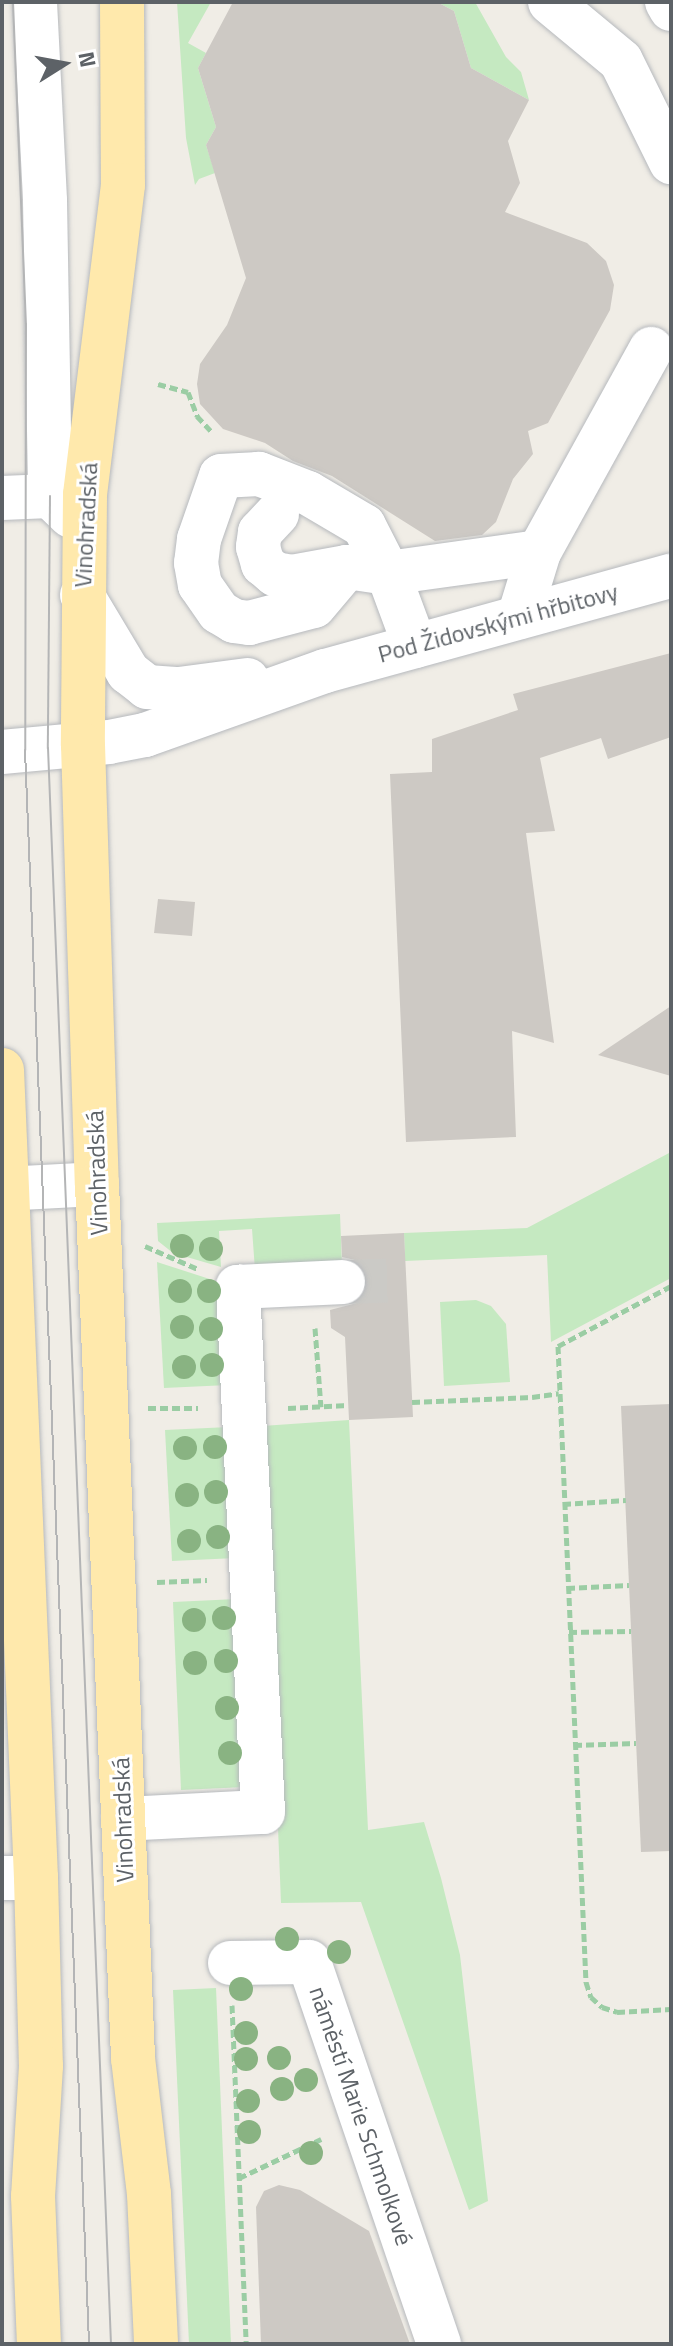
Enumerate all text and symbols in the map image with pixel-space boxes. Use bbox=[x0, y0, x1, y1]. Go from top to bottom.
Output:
north arrow bbox=[24, 24, 104, 104]
text: N bbox=[69, 49, 106, 70]
street label: Vinohradská bbox=[68, 462, 104, 588]
street label: Pod Židovskými hřbitovy bbox=[375, 577, 621, 669]
street label: Vinohradská bbox=[80, 1110, 114, 1236]
street label: Vinohradská bbox=[106, 1757, 140, 1883]
street label: náměstí Marie Schmolkové bbox=[303, 1983, 419, 2249]

